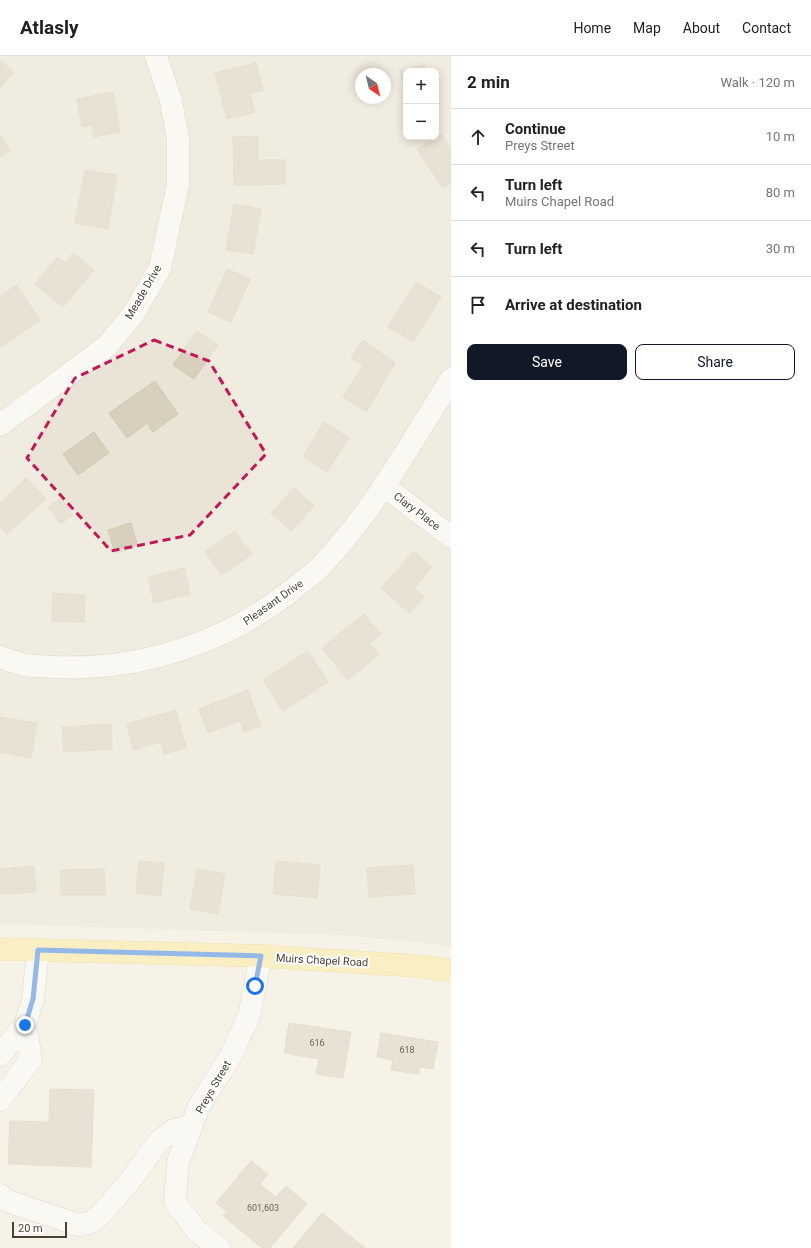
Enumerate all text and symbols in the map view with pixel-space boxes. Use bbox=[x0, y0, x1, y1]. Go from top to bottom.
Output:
text: Atlasly bbox=[20, 16, 79, 39]
text: Home bbox=[573, 20, 611, 36]
text: Map bbox=[633, 20, 661, 36]
text: About bbox=[683, 20, 720, 36]
text: Contact bbox=[742, 20, 791, 36]
north arrow bbox=[355, 68, 391, 104]
map controls bbox=[403, 68, 439, 140]
button: + bbox=[403, 68, 439, 104]
text: 2 min bbox=[467, 72, 510, 92]
text: Walk · 120 m bbox=[720, 75, 795, 90]
button: − bbox=[403, 104, 439, 140]
text: Continue bbox=[505, 120, 566, 138]
icon: ahead bbox=[467, 126, 489, 148]
text: 10 m bbox=[766, 129, 795, 144]
text: Preys Street bbox=[505, 138, 575, 153]
text: Turn left bbox=[505, 176, 562, 194]
icon: left bbox=[467, 182, 489, 204]
text: 80 m bbox=[766, 185, 795, 200]
text: Muirs Chapel Road bbox=[505, 194, 614, 209]
icon: left bbox=[467, 238, 489, 260]
text: Turn left bbox=[505, 240, 562, 258]
text: 30 m bbox=[766, 241, 795, 256]
street label: Meade Drive bbox=[123, 262, 164, 322]
icon: arrive bbox=[467, 294, 489, 316]
text: Arrive at destination bbox=[505, 296, 642, 314]
button: Save bbox=[467, 344, 627, 380]
button: Share bbox=[635, 344, 795, 380]
street label: Clary Place bbox=[391, 490, 443, 533]
street label: Pleasant Drive bbox=[241, 577, 306, 628]
street label: Muirs Chapel Road bbox=[276, 952, 368, 969]
route start bbox=[246, 977, 264, 995]
route end bbox=[16, 1016, 34, 1034]
house number: 616 bbox=[309, 1038, 325, 1048]
house number: 618 bbox=[399, 1045, 415, 1055]
street label: Preys Street bbox=[193, 1058, 234, 1116]
house number: 601,603 bbox=[247, 1203, 279, 1213]
scale bar bbox=[12, 1220, 67, 1239]
text: 20 m bbox=[18, 1222, 43, 1235]

